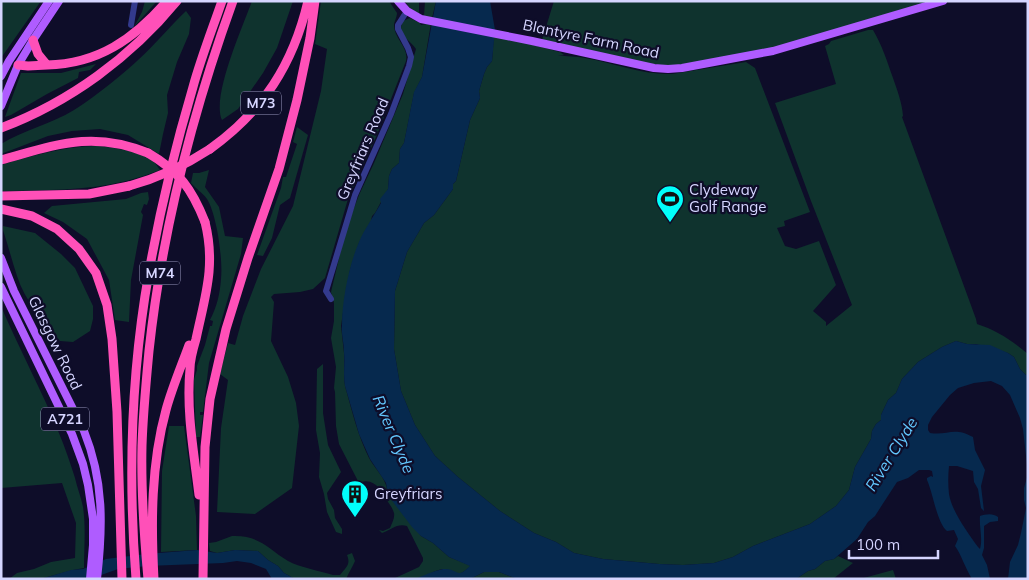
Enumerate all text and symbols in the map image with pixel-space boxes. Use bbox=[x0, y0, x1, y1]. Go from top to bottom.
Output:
street label: Blantyre Farm Road bbox=[521, 15, 661, 62]
road number: M73 bbox=[241, 92, 281, 115]
street label: Greyfriars Road bbox=[332, 95, 393, 203]
place label: Clydeway Golf Range bbox=[689, 180, 766, 216]
sports icon: Clydeway Golf Range bbox=[655, 184, 685, 223]
road number: M74 bbox=[140, 262, 180, 284]
street label: Glasgow Road bbox=[25, 293, 86, 393]
water label: River Clyde bbox=[369, 392, 420, 477]
road number: A721 bbox=[41, 408, 89, 430]
water label: River Clyde bbox=[860, 413, 922, 495]
building icon: Greyfriars bbox=[340, 479, 370, 518]
place label: Greyfriars bbox=[374, 484, 442, 503]
scale bar bbox=[849, 528, 938, 560]
text: 100 m bbox=[856, 535, 900, 554]

